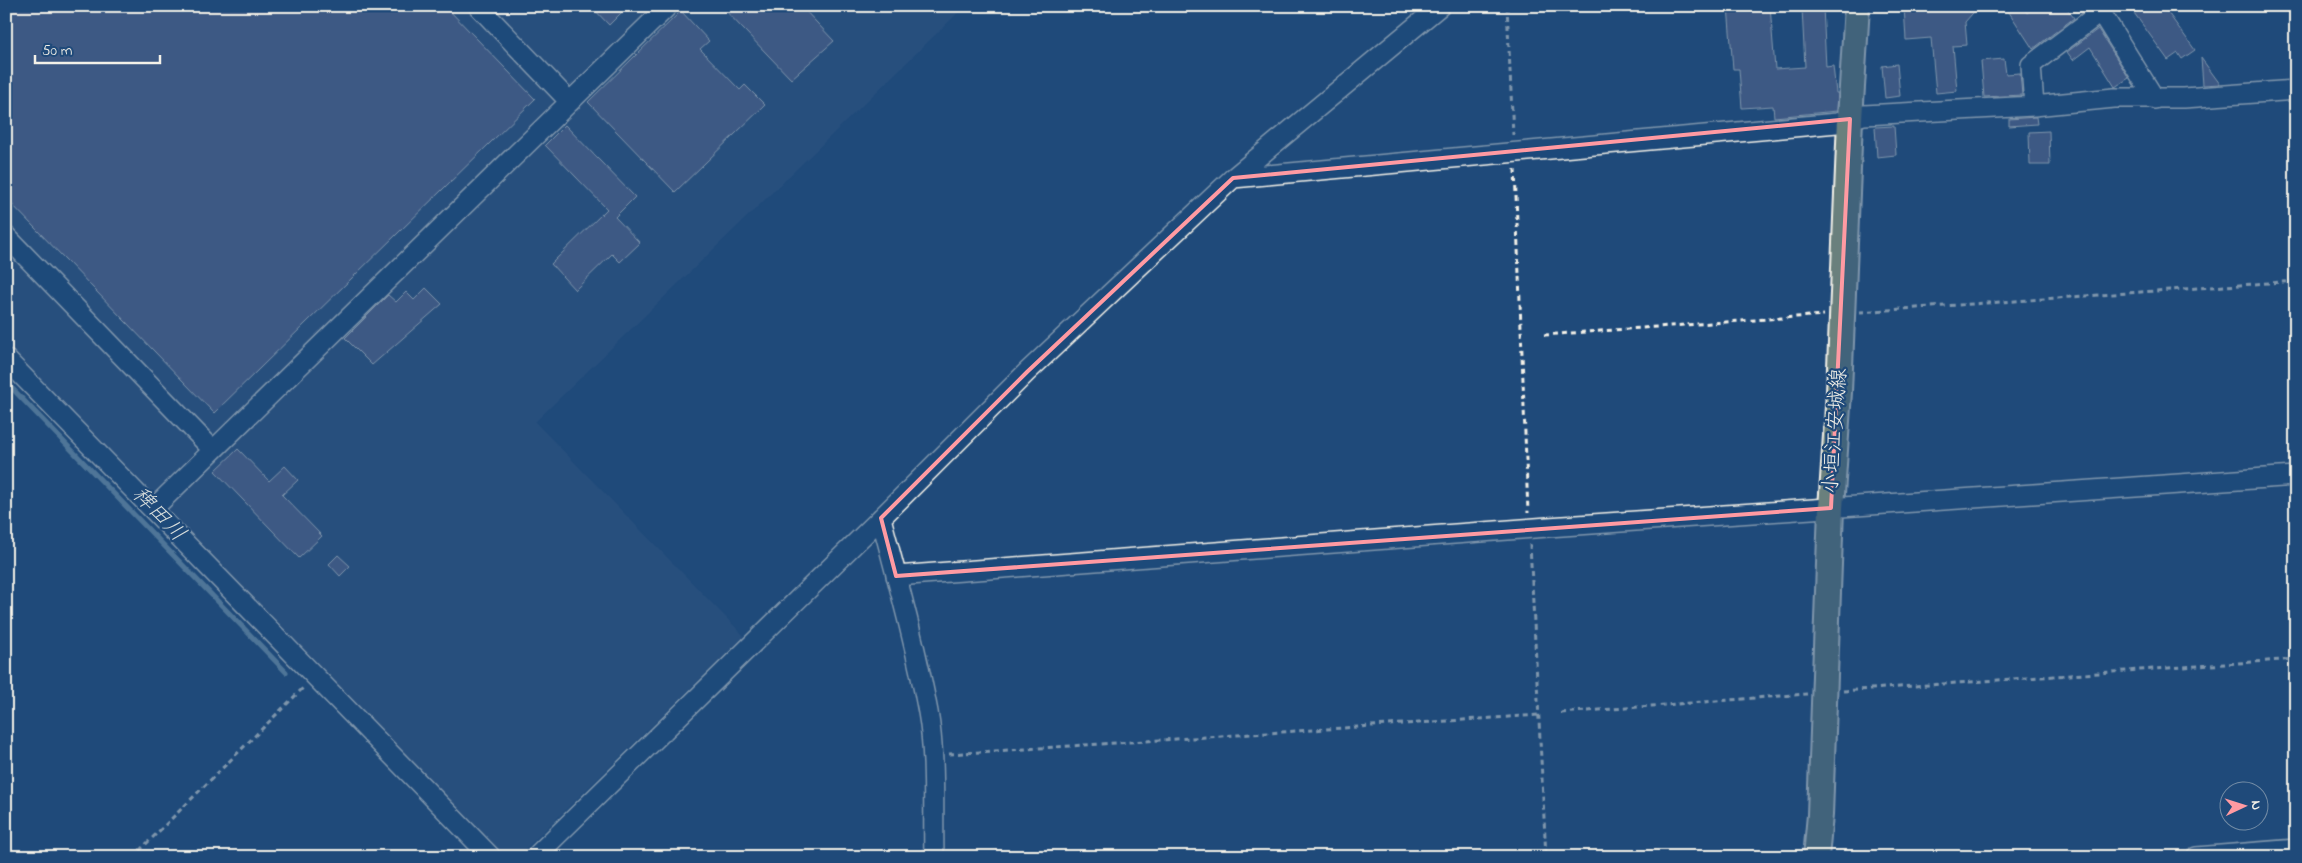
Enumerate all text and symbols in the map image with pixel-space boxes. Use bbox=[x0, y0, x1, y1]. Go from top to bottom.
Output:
scale bar bbox=[35, 32, 160, 64]
text: 50 m bbox=[42, 40, 73, 62]
street label: 小垣江安城線 bbox=[1817, 367, 1855, 495]
water label: 稗田川 bbox=[124, 480, 192, 550]
north arrow bbox=[2220, 780, 2270, 830]
text: N bbox=[2245, 800, 2266, 811]

